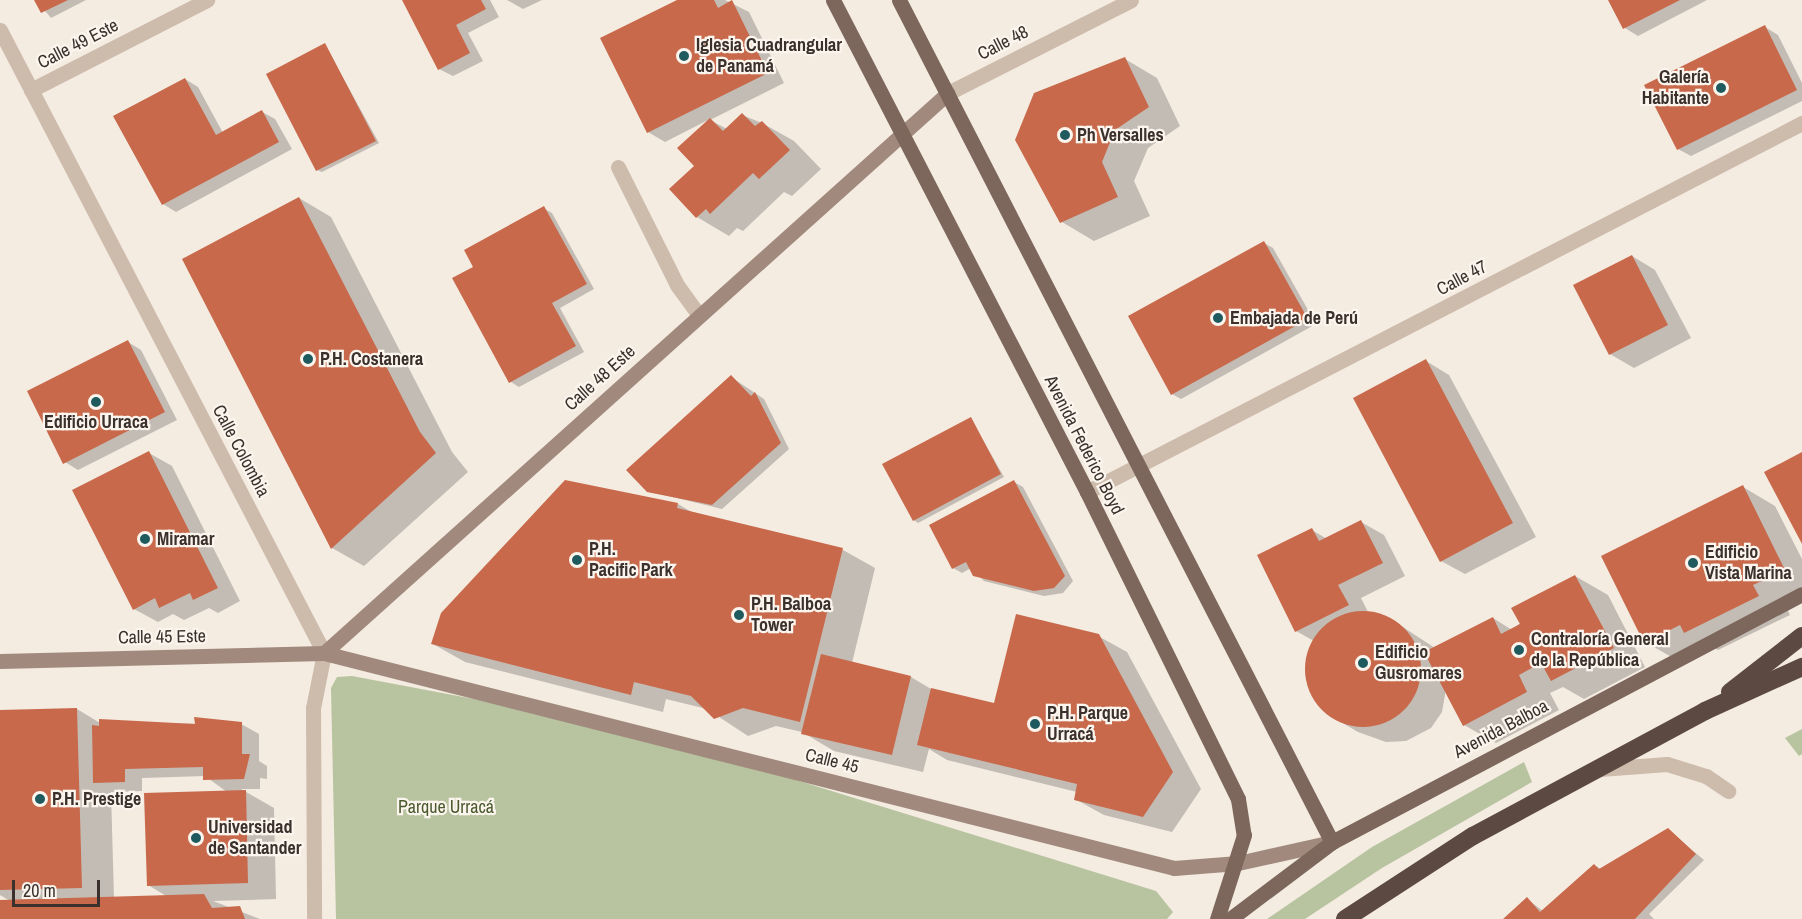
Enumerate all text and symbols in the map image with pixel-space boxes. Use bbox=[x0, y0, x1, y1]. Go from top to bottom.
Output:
street label: Calle 49 Este bbox=[34, 14, 122, 74]
street label: Calle 48 bbox=[974, 21, 1032, 65]
place label: Iglesia Cuadrangular de Panamá bbox=[696, 35, 842, 78]
marker: Iglesia Cuadrangular de Panamá bbox=[677, 49, 691, 63]
place label: Galería Habitante bbox=[1642, 67, 1709, 110]
marker: Galería Habitante bbox=[1714, 81, 1728, 95]
place label: Ph Versalles bbox=[1077, 124, 1164, 146]
marker: Ph Versalles bbox=[1058, 128, 1072, 142]
street label: Calle 47 bbox=[1433, 256, 1491, 300]
place label: Embajada de Perú bbox=[1230, 307, 1358, 329]
marker: Embajada de Perú bbox=[1211, 311, 1225, 325]
street label: Calle 48 Este bbox=[560, 341, 640, 415]
place label: P.H. Costanera bbox=[320, 348, 423, 370]
marker: P.H. Costanera bbox=[301, 352, 315, 366]
street label: Avenida Federico Boyd bbox=[1040, 372, 1128, 518]
marker: Edificio Urraca bbox=[89, 395, 103, 409]
street label: Calle Colombia bbox=[208, 401, 274, 501]
place label: Edificio Urraca bbox=[44, 411, 148, 433]
place label: Miramar bbox=[157, 528, 214, 550]
marker: Miramar bbox=[138, 532, 152, 546]
place label: P.H. Pacific Park bbox=[589, 539, 673, 582]
place label: Edificio Vista Marina bbox=[1705, 542, 1792, 584]
marker: P.H. Pacific Park bbox=[570, 553, 584, 567]
marker: Edificio Vista Marina bbox=[1686, 556, 1700, 570]
place label: P.H. Balboa Tower bbox=[751, 594, 831, 636]
marker: P.H. Balboa Tower bbox=[732, 608, 746, 622]
street label: Calle 45 Este bbox=[118, 625, 206, 649]
place label: Contraloría General de la República bbox=[1531, 629, 1669, 672]
place label: Edificio Gusromares bbox=[1375, 642, 1462, 684]
marker: Contraloría General de la República bbox=[1512, 643, 1526, 657]
marker: Edificio Gusromares bbox=[1356, 656, 1370, 670]
street label: Avenida Balboa bbox=[1450, 695, 1552, 763]
place label: P.H. Parque Urracá bbox=[1047, 703, 1128, 746]
marker: P.H. Parque Urracá bbox=[1028, 717, 1042, 731]
street label: Calle 45 bbox=[803, 744, 861, 778]
place label: P.H. Prestige bbox=[52, 788, 141, 810]
marker: P.H. Prestige bbox=[33, 792, 47, 806]
park label: Parque Urracá bbox=[398, 796, 494, 818]
place label: Universidad de Santander bbox=[208, 817, 302, 860]
marker: Universidad de Santander bbox=[189, 831, 203, 845]
scale bar bbox=[15, 868, 104, 906]
text: 20 m bbox=[23, 878, 56, 903]

